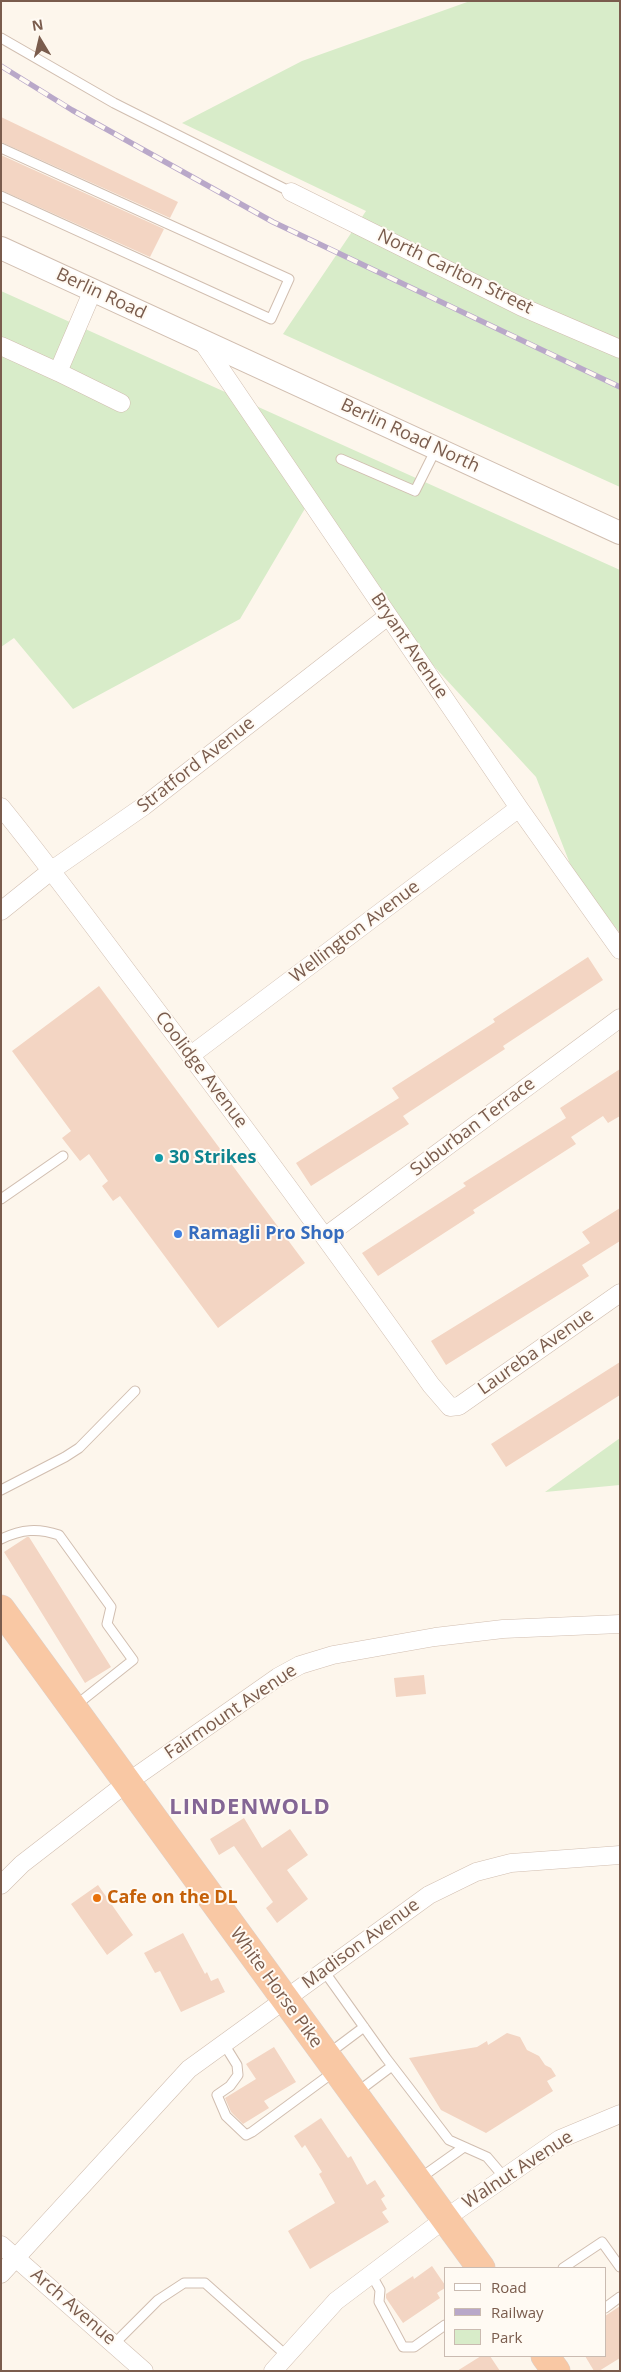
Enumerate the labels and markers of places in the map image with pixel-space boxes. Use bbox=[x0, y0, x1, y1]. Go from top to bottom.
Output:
place label: 30 Strikes bbox=[169, 1147, 256, 1169]
marker: 30 Strikes bbox=[153, 1152, 165, 1164]
place label: Ramagli Pro Shop bbox=[188, 1223, 345, 1245]
marker: Ramagli Pro Shop bbox=[172, 1228, 184, 1240]
place label: Cafe on the DL bbox=[107, 1887, 238, 1909]
marker: Cafe on the DL bbox=[91, 1892, 103, 1904]

